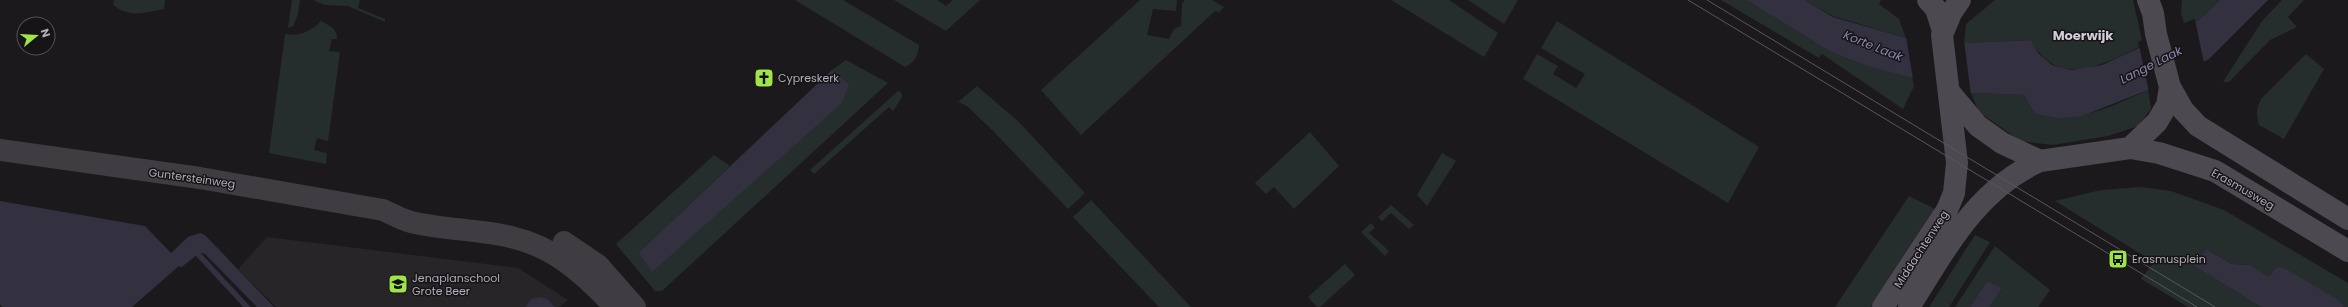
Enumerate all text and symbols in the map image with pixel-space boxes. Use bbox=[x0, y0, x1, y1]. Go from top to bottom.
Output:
north arrow bbox=[16, 16, 56, 56]
text: N bbox=[37, 26, 54, 39]
water label: Korte Laak bbox=[1841, 26, 1906, 65]
district label: Moerwijk bbox=[2053, 26, 2113, 45]
water label: Lange Laak bbox=[2117, 41, 2186, 87]
church icon: Cypreskerk bbox=[753, 67, 775, 89]
place label: Cypreskerk bbox=[778, 70, 839, 86]
street label: Guntersteinweg bbox=[148, 164, 236, 192]
street label: Erasmusweg bbox=[2209, 164, 2277, 214]
street label: Middachtenweg bbox=[1890, 207, 1952, 291]
bus stop icon: Erasmusplein bbox=[2107, 248, 2129, 270]
place label: Erasmusplein bbox=[2132, 251, 2206, 267]
place label: Jenaplanschool Grote Beer bbox=[412, 270, 500, 299]
school or university icon: Jenaplanschool Grote Beer bbox=[387, 273, 409, 295]

